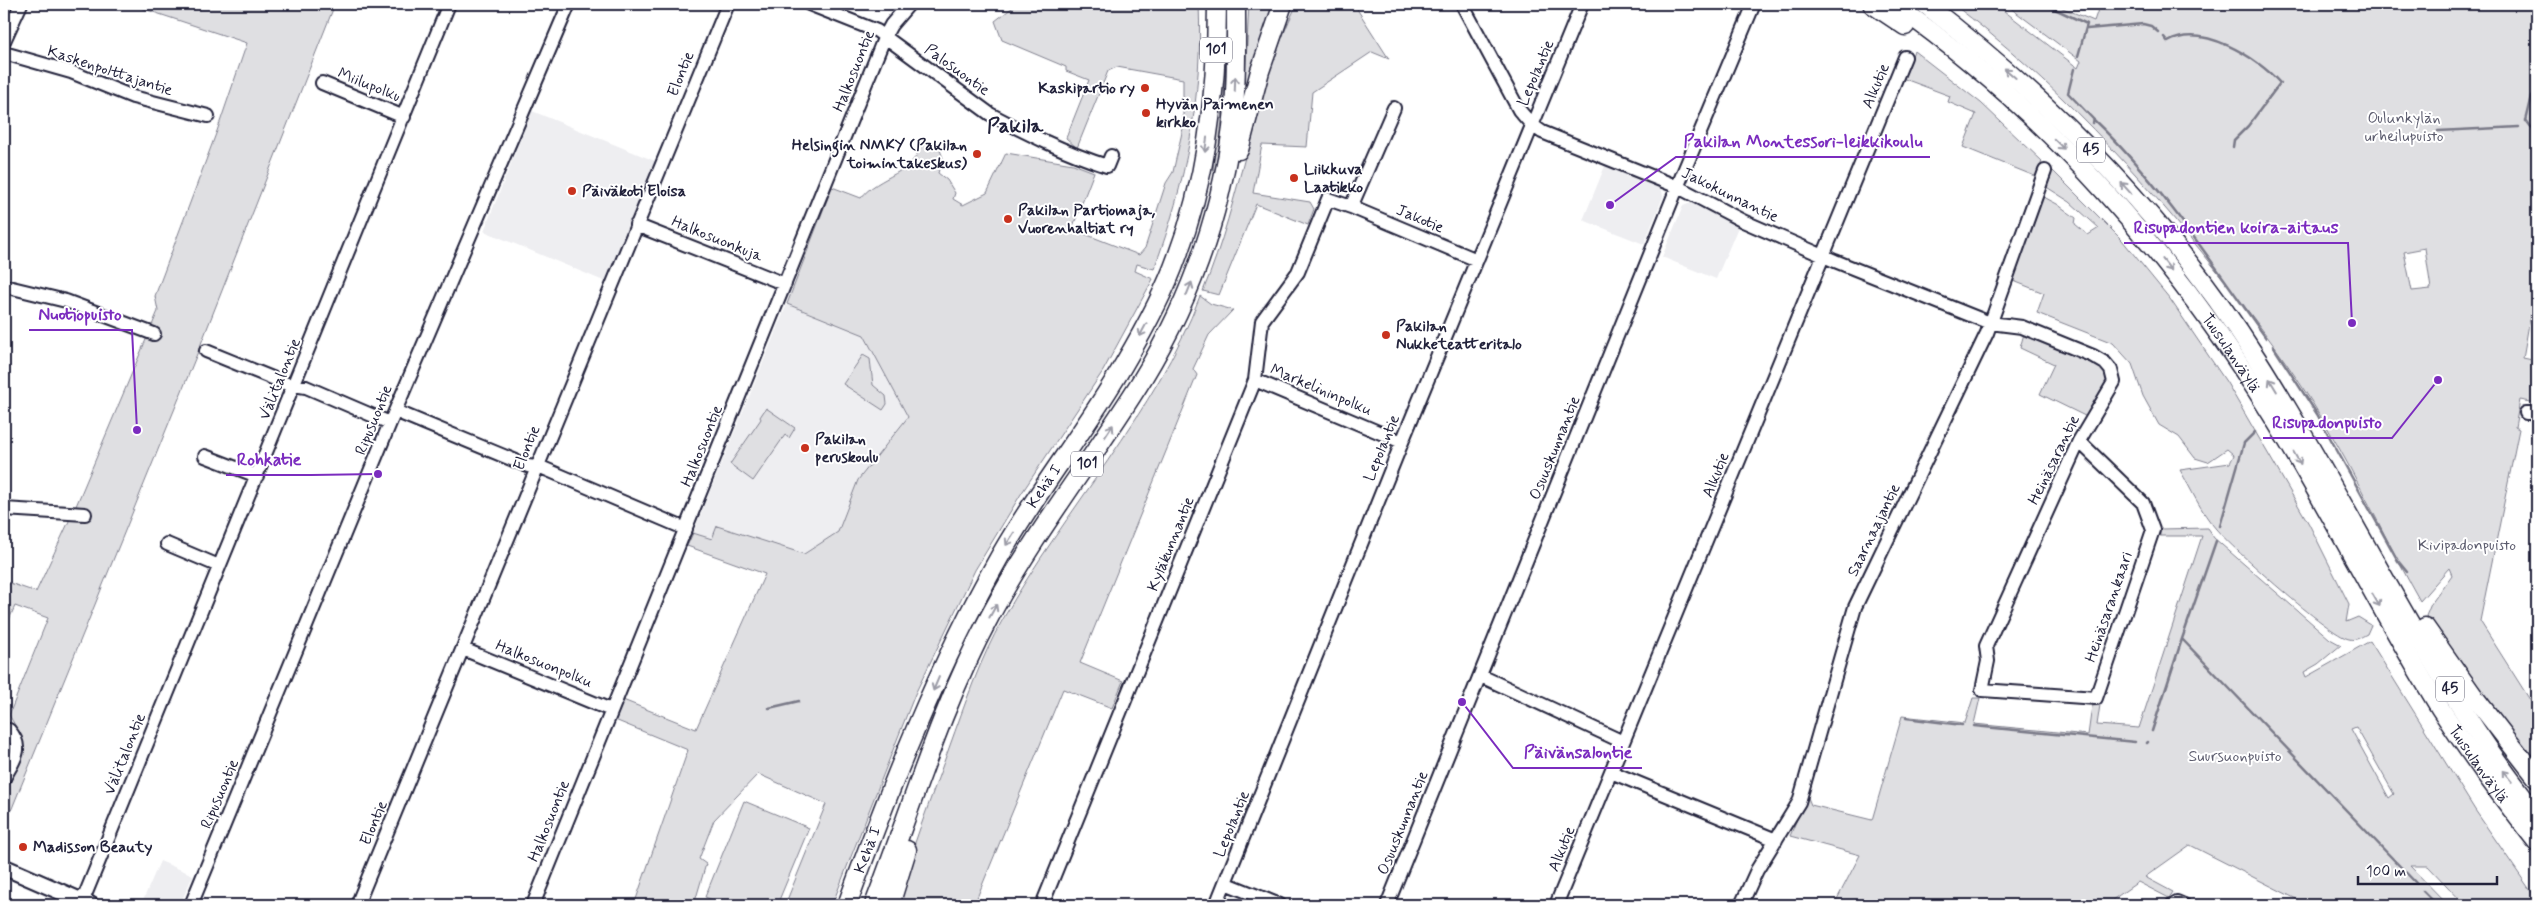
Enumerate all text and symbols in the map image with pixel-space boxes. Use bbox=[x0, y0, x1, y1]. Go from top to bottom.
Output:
street label: Halkosuontie bbox=[828, 27, 880, 115]
street label: Lepolantie bbox=[1513, 36, 1559, 109]
road number: 101 bbox=[1200, 38, 1232, 62]
street label: Palosuontie bbox=[920, 39, 994, 101]
street label: Kaskenpolttajantie bbox=[45, 41, 175, 101]
street label: Elontie bbox=[662, 48, 700, 100]
street label: Alkutie bbox=[1857, 60, 1895, 112]
street label: Miilupolku bbox=[335, 63, 403, 107]
one-way arrow bbox=[2004, 68, 2017, 79]
one-way arrow bbox=[1230, 77, 1239, 93]
place label: Kaskipartio ry bbox=[1038, 78, 1135, 99]
marker: Kaskipartio ry bbox=[1139, 82, 1151, 94]
place label: Hyvän Paimenen kirkko bbox=[1156, 94, 1274, 133]
marker: Hyvän Paimenen kirkko bbox=[1140, 107, 1152, 119]
park label: Oulunkylän urheilupuisto bbox=[2364, 108, 2444, 147]
district label: Pakila bbox=[987, 112, 1044, 140]
callout: Pakilan Montessori-leikkikoulu bbox=[1676, 124, 1930, 157]
text: Pakilan Montessori-leikkikoulu bbox=[1683, 130, 1923, 154]
place label: Helsingin NMKY (Pakilan toimintakeskus) bbox=[792, 135, 967, 174]
one-way arrow bbox=[1201, 136, 1211, 152]
one-way arrow bbox=[2053, 138, 2065, 150]
road number: 45 bbox=[2077, 138, 2105, 162]
marker: Helsingin NMKY (Pakilan toimintakeskus) bbox=[971, 148, 983, 160]
place label: Liikkuva Laatikko bbox=[1304, 159, 1363, 198]
street label: Jakokunnantie bbox=[1678, 162, 1782, 228]
marker: Liikkuva Laatikko bbox=[1288, 172, 1300, 184]
place label: Päiväkoti Eloisa bbox=[582, 181, 686, 202]
one-way arrow bbox=[2120, 181, 2132, 194]
marker: Päiväkoti Eloisa bbox=[566, 185, 578, 197]
place label: Pakilan Partiomaja, Vuorenhaltiat ry bbox=[1018, 200, 1156, 239]
street label: Jakotie bbox=[1393, 200, 1447, 238]
callout: Risupadontien koira-aitaus bbox=[2124, 210, 2348, 243]
street label: Halkosuonkuja bbox=[668, 211, 766, 267]
marker: Pakilan Partiomaja, Vuorenhaltiat ry bbox=[1002, 213, 1014, 225]
text: Risupadontien koira-aitaus bbox=[2134, 216, 2338, 240]
one-way arrow bbox=[2162, 258, 2173, 271]
one-way arrow bbox=[1185, 282, 1194, 297]
callout: Nuotiopuisto bbox=[29, 297, 132, 330]
text: Nuotiopuisto bbox=[38, 303, 122, 327]
street label: Tuusulanväylä bbox=[2197, 309, 2266, 397]
place label: Pakilan Nukketeatteritalo bbox=[1396, 316, 1522, 355]
one-way arrow bbox=[1138, 323, 1148, 338]
marker: Pakilan Nukketeatteritalo bbox=[1380, 329, 1392, 341]
street label: Välitalontie bbox=[254, 335, 306, 423]
street label: Markelininpolku bbox=[1267, 359, 1375, 421]
one-way arrow bbox=[2267, 378, 2277, 392]
street label: Ripusuontie bbox=[350, 382, 398, 458]
street label: Osuuskunnantie bbox=[1525, 393, 1585, 503]
street label: Halkosuontie bbox=[676, 402, 728, 490]
callout: Risupadonpuisto bbox=[2263, 405, 2392, 438]
street label: Lepolantie bbox=[1359, 411, 1405, 484]
street label: Heinäsarantie bbox=[2023, 411, 2085, 508]
text: Risupadonpuisto bbox=[2272, 411, 2382, 435]
street label: Elontie bbox=[508, 422, 546, 474]
one-way arrow bbox=[1104, 424, 1114, 438]
place label: Pakilan peruskoulu bbox=[815, 429, 879, 468]
callout: Rohkatie bbox=[226, 442, 311, 475]
marker: Pakilan peruskoulu bbox=[799, 442, 811, 454]
text: Rohkatie bbox=[237, 448, 301, 472]
street label: Alkutie bbox=[1697, 449, 1735, 501]
one-way arrow bbox=[2292, 450, 2302, 465]
road number: 101 bbox=[1071, 452, 1103, 476]
street label: Kehä I bbox=[1022, 460, 1066, 512]
street label: Saarnaajantie bbox=[1842, 480, 1906, 580]
street label: Kyläkunnantie bbox=[1142, 493, 1200, 594]
one-way arrow bbox=[1005, 532, 1015, 546]
park label: Kivipadonpuisto bbox=[2418, 535, 2516, 556]
street label: Heinäsarankaari bbox=[2080, 549, 2138, 665]
one-way arrow bbox=[2372, 592, 2382, 606]
one-way arrow bbox=[988, 605, 998, 619]
street label: Halkosuonpolku bbox=[492, 635, 596, 693]
one-way arrow bbox=[930, 676, 940, 691]
road number: 45 bbox=[2436, 676, 2464, 702]
street label: Välitalontie bbox=[99, 710, 151, 798]
street label: Tuusulanväylä bbox=[2444, 721, 2514, 807]
callout: Päivänsalontie bbox=[1513, 735, 1642, 768]
text: Päivänsalontie bbox=[1524, 741, 1632, 765]
park label: Suursuonpuisto bbox=[2188, 746, 2282, 767]
street label: Ripusuontie bbox=[196, 756, 244, 832]
street label: Osuuskunnantie bbox=[1373, 768, 1433, 878]
one-way arrow bbox=[2501, 770, 2512, 783]
street label: Halkosuontie bbox=[523, 777, 575, 865]
street label: Lepolantie bbox=[1209, 787, 1255, 860]
street label: Elontie bbox=[355, 797, 393, 849]
street label: Kehä I bbox=[849, 823, 886, 876]
street label: Alkutie bbox=[1543, 823, 1581, 875]
place label: Madisson Beauty bbox=[33, 837, 152, 858]
marker: Madisson Beauty bbox=[17, 841, 29, 853]
scale bar bbox=[2358, 854, 2497, 886]
text: 100 m bbox=[2366, 862, 2406, 882]

